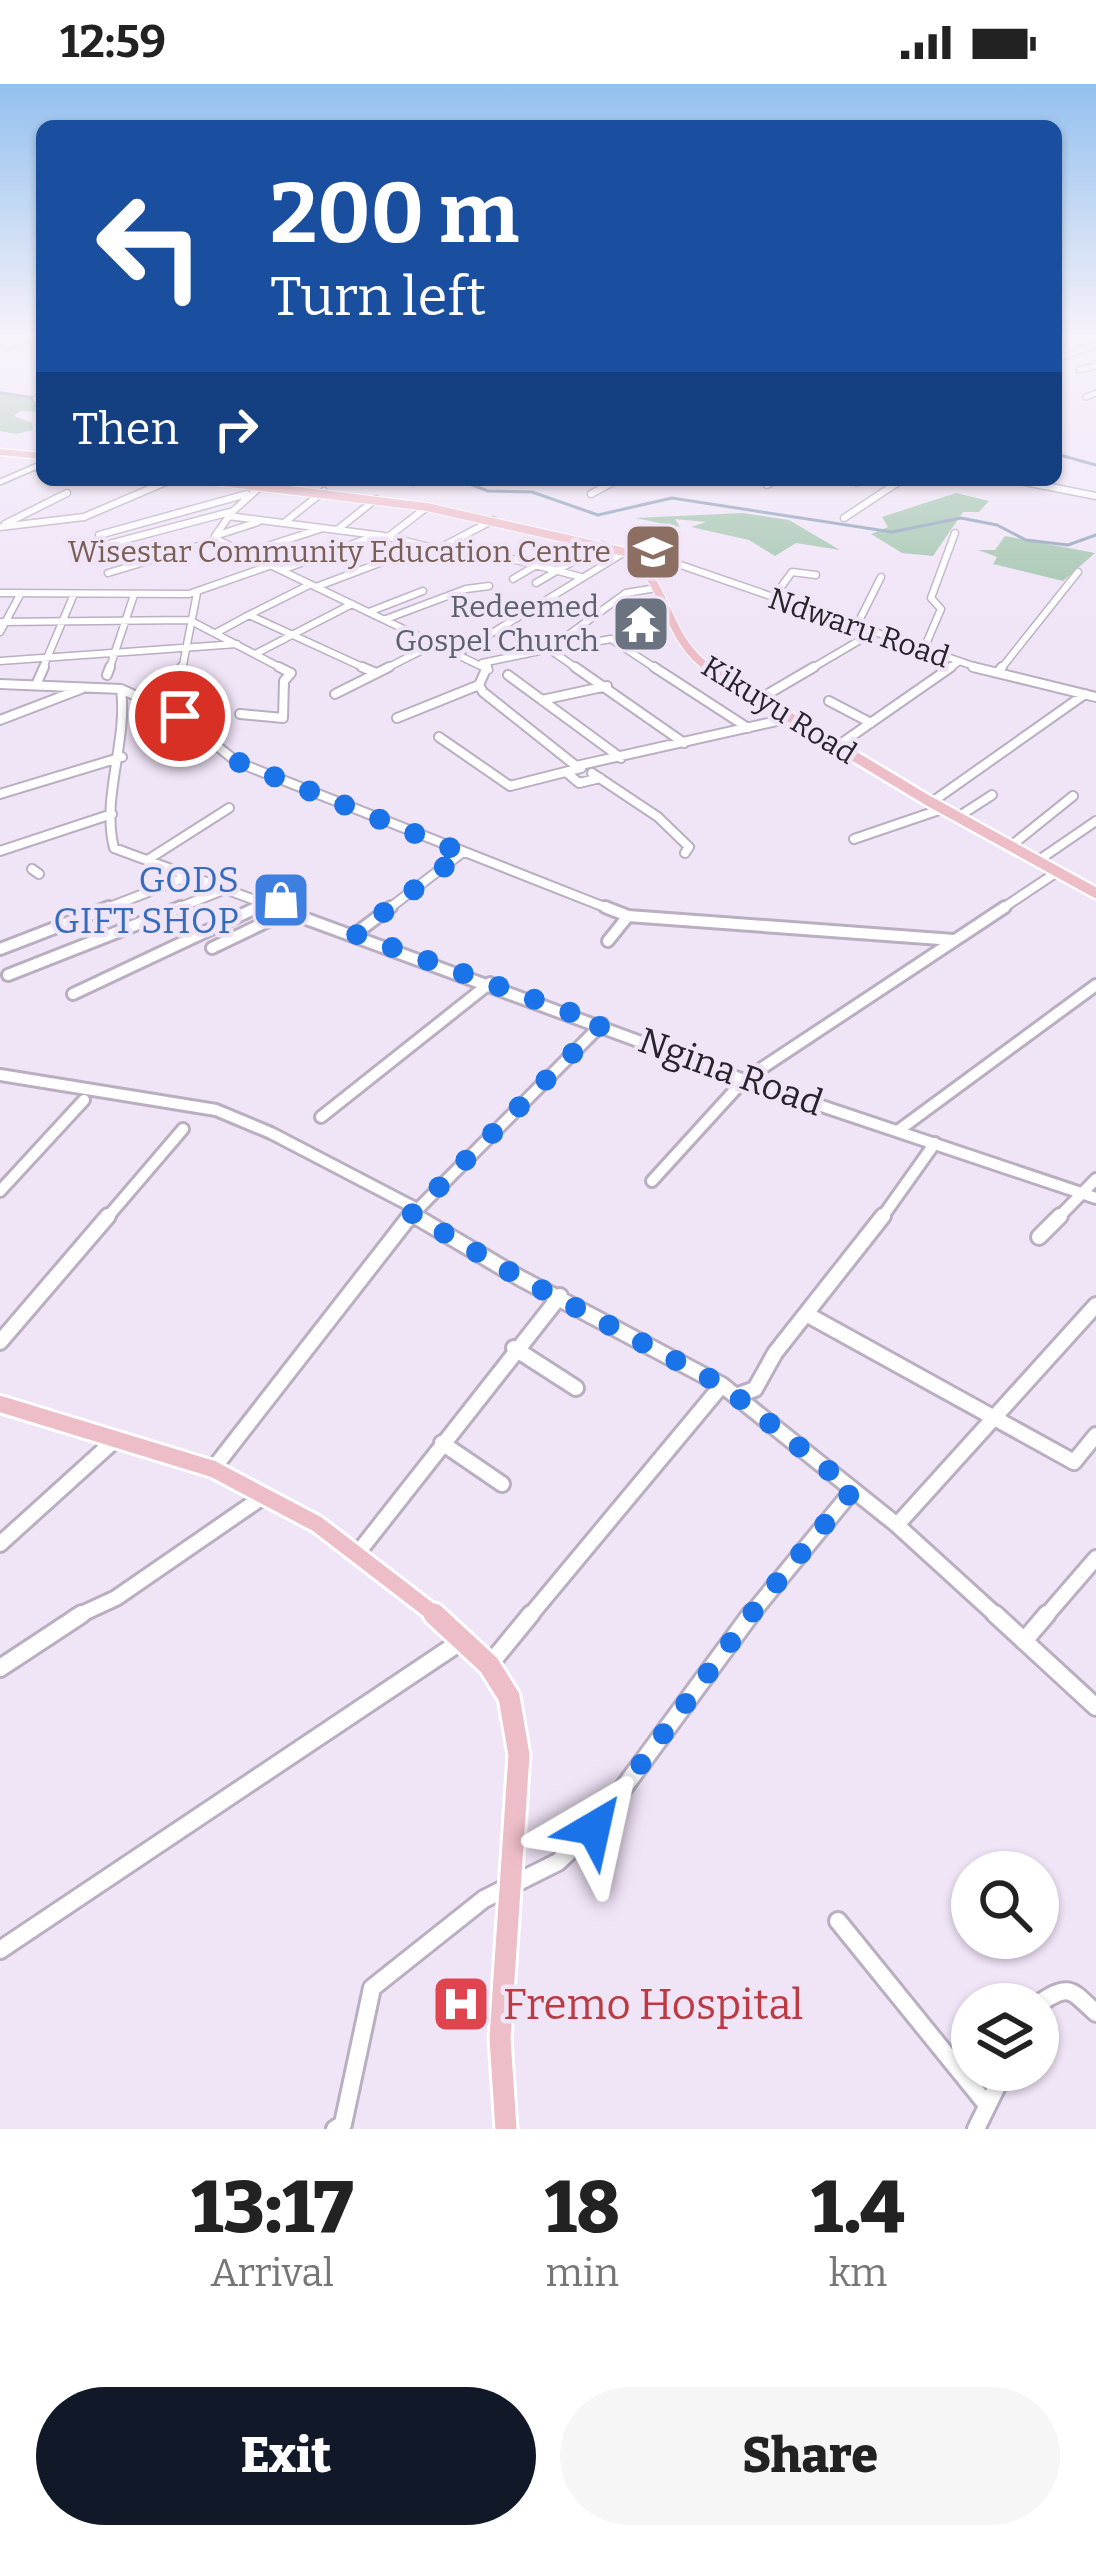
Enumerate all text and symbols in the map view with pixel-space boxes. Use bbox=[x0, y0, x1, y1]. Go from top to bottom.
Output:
text: 12:59 bbox=[60, 15, 166, 69]
text: 200 m bbox=[270, 163, 519, 264]
icon: left bbox=[72, 168, 228, 324]
text: Turn left bbox=[270, 265, 486, 329]
icon: right bbox=[203, 396, 269, 462]
text: Then bbox=[72, 402, 179, 456]
school or university icon: Wisestar Community Education Centre bbox=[622, 521, 684, 583]
place label: Wisestar Community Education Centre bbox=[68, 534, 611, 570]
street label: Ndwaru Road bbox=[764, 580, 954, 676]
place label: Redeemed Gospel Church bbox=[395, 589, 599, 659]
temple icon: Redeemed Gospel Church bbox=[610, 593, 672, 655]
street label: Kikuyu Road bbox=[695, 648, 863, 772]
pin bbox=[129, 665, 231, 767]
icon: arrive bbox=[147, 683, 213, 749]
place label: GODS GIFT SHOP bbox=[53, 858, 239, 943]
shop icon: GODS GIFT SHOP bbox=[250, 869, 312, 931]
street label: Ngina Road bbox=[633, 1018, 829, 1126]
position arrow bbox=[531, 1765, 657, 1891]
map controls bbox=[951, 1851, 1059, 2091]
button: search bbox=[951, 1851, 1059, 1959]
hospital icon: Fremo Hospital bbox=[430, 1973, 492, 2035]
place label: Fremo Hospital bbox=[503, 1980, 803, 2030]
button: layers bbox=[951, 1983, 1059, 2091]
text: 13:17 bbox=[191, 2165, 354, 2251]
text: 18 bbox=[545, 2165, 620, 2251]
text: 1.4 bbox=[811, 2165, 905, 2251]
text: Arrival bbox=[211, 2250, 334, 2296]
text: min bbox=[546, 2250, 619, 2296]
text: km bbox=[829, 2250, 887, 2296]
button: Exit bbox=[36, 2387, 536, 2525]
button: Share bbox=[560, 2387, 1060, 2525]

